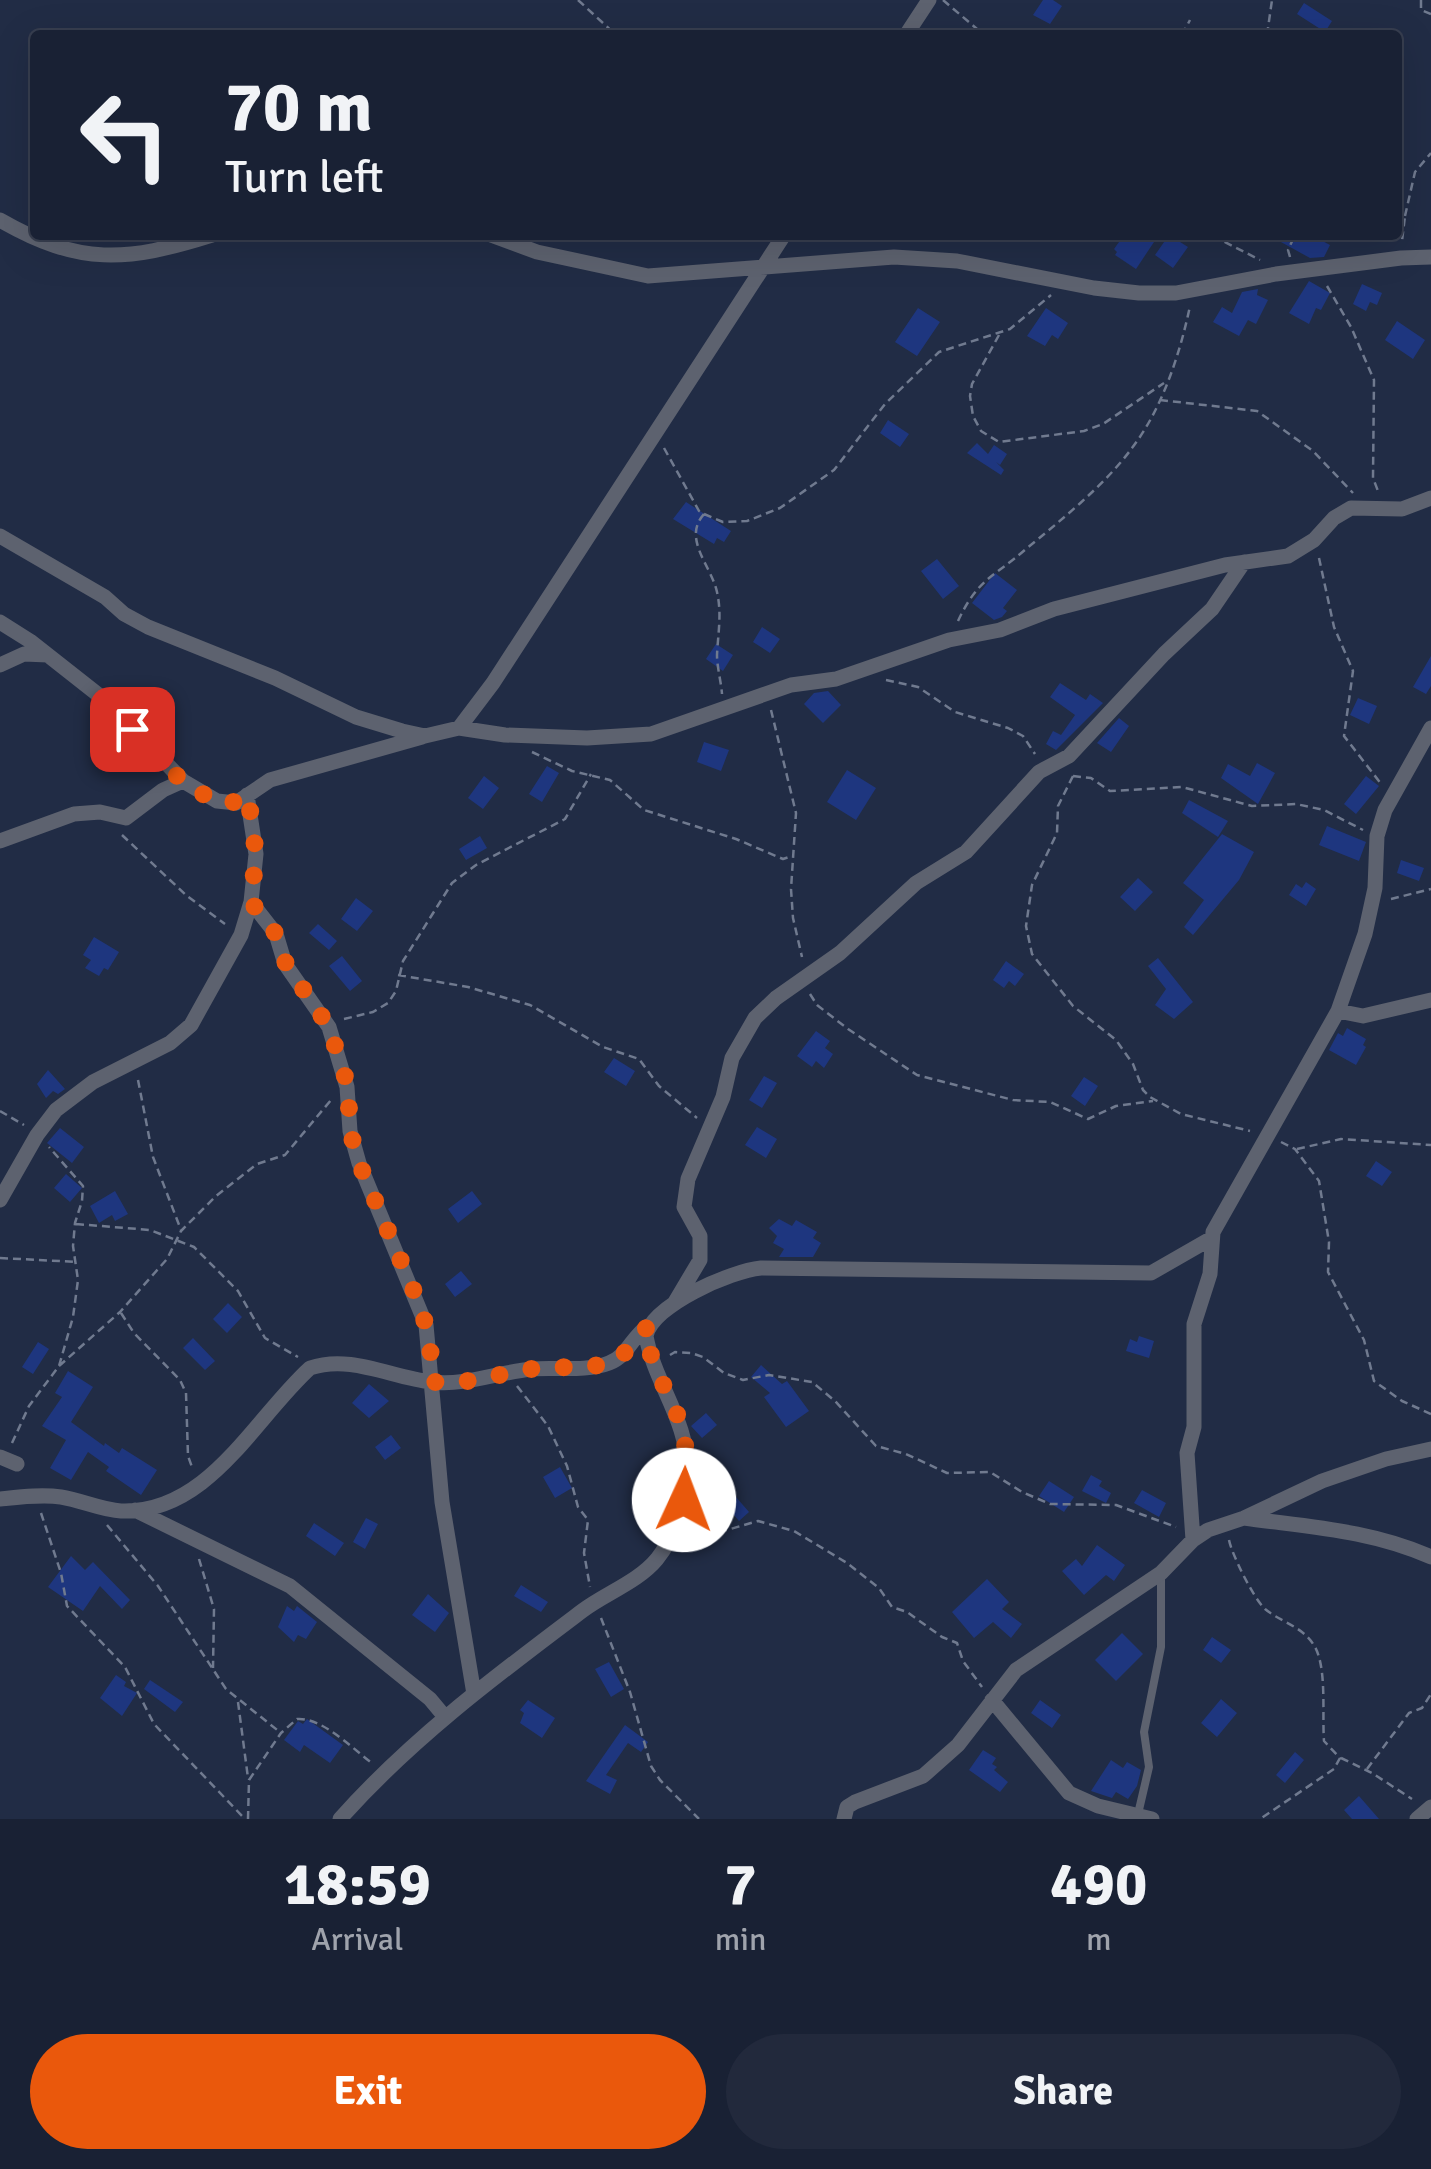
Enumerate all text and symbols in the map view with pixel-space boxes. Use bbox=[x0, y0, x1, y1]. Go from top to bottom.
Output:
text: 70 m bbox=[225, 64, 373, 150]
icon: left bbox=[60, 70, 190, 200]
text: Turn left bbox=[225, 150, 384, 205]
pin bbox=[90, 687, 175, 772]
icon: arrive bbox=[105, 702, 160, 757]
position arrow bbox=[632, 1448, 736, 1552]
text: 18:59 bbox=[284, 1848, 431, 1922]
text: 7 bbox=[724, 1848, 757, 1922]
text: 490 bbox=[1050, 1848, 1147, 1922]
text: Arrival bbox=[311, 1920, 403, 1959]
text: min bbox=[715, 1920, 766, 1959]
text: m bbox=[1086, 1920, 1111, 1959]
button: Exit bbox=[30, 2034, 706, 2149]
button: Share bbox=[726, 2034, 1401, 2149]

